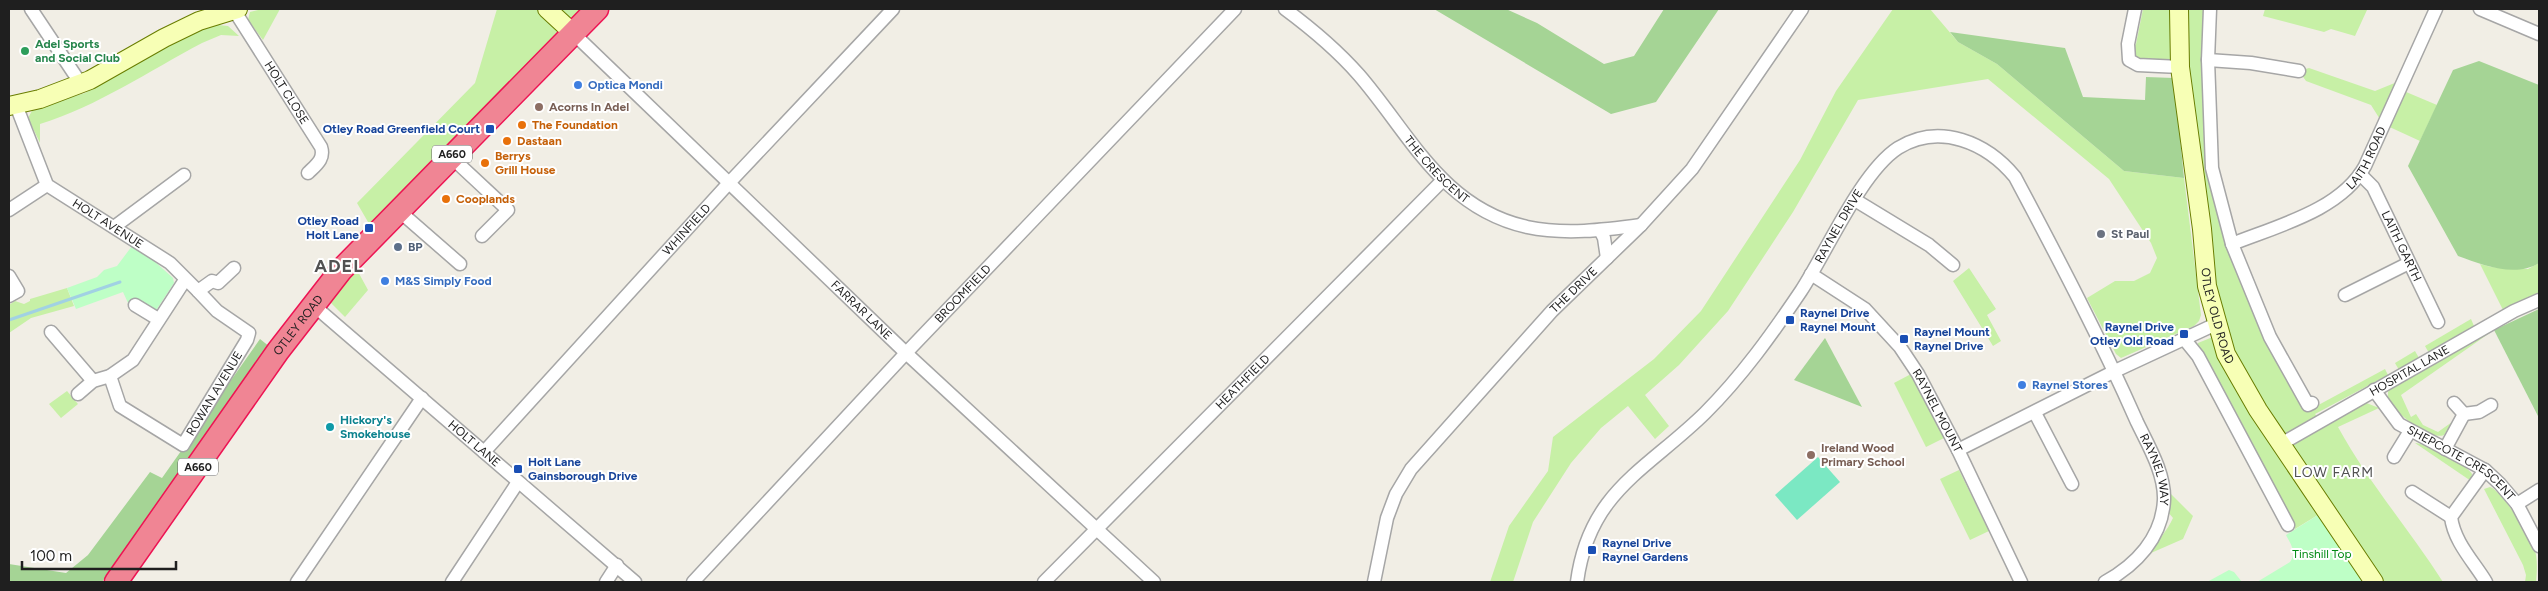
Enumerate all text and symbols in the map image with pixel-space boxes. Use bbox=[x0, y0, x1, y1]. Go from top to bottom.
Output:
place label: Adel Sports and Social Club bbox=[35, 37, 120, 65]
marker: Adel Sports and Social Club bbox=[19, 45, 31, 57]
street label: HOLT CLOSE bbox=[261, 59, 312, 127]
place label: Optica Mondi bbox=[588, 78, 663, 92]
marker: Optica Mondi bbox=[572, 79, 584, 91]
place label: Acorns In Adel bbox=[549, 100, 629, 114]
marker: Acorns In Adel bbox=[533, 101, 545, 113]
place label: The Foundation bbox=[532, 118, 618, 132]
marker: The Foundation bbox=[516, 119, 528, 131]
place label: Otley Road Greenfield Court bbox=[323, 122, 480, 136]
marker: Otley Road Greenfield Court bbox=[484, 123, 496, 135]
street label: LAITH ROAD bbox=[2343, 125, 2389, 192]
street label: THE CRESCENT bbox=[1401, 133, 1472, 206]
place label: Dastaan bbox=[517, 134, 562, 148]
marker: Dastaan bbox=[501, 135, 513, 147]
road number: A660 bbox=[432, 146, 472, 162]
place label: Berrys Grill House bbox=[495, 149, 556, 177]
marker: Berrys Grill House bbox=[479, 157, 491, 169]
street label: RAYNEL DRIVE bbox=[1812, 187, 1866, 266]
place label: Cooplands bbox=[456, 192, 515, 206]
marker: Cooplands bbox=[440, 193, 452, 205]
street label: HOLT AVENUE bbox=[70, 196, 146, 251]
street label: WHINFIELD bbox=[660, 201, 714, 258]
street label: LAITH GARTH bbox=[2379, 209, 2424, 284]
place label: Otley Road Holt Lane bbox=[297, 214, 359, 242]
marker: Otley Road Holt Lane bbox=[363, 222, 375, 234]
place label: St Paul bbox=[2111, 227, 2149, 241]
marker: St Paul bbox=[2095, 228, 2107, 240]
place label: BP bbox=[408, 240, 423, 254]
marker: BP bbox=[392, 241, 404, 253]
district label: ADEL bbox=[314, 255, 364, 277]
street label: BROOMFIELD bbox=[932, 262, 994, 326]
street label: THE DRIVE bbox=[1547, 264, 1600, 316]
street label: OTLEY OLD ROAD bbox=[2198, 267, 2237, 366]
place label: M&S Simply Food bbox=[395, 274, 492, 288]
marker: M&S Simply Food bbox=[379, 275, 391, 287]
street label: FARRAR LANE bbox=[828, 278, 895, 343]
street label: OTLEY ROAD bbox=[270, 292, 326, 358]
place label: Raynel Drive Raynel Mount bbox=[1800, 306, 1876, 334]
marker: Raynel Drive Raynel Mount bbox=[1784, 314, 1796, 326]
place label: Raynel Drive Otley Old Road bbox=[2090, 320, 2174, 348]
place label: Raynel Mount Raynel Drive bbox=[1914, 325, 1990, 353]
marker: Raynel Drive Otley Old Road bbox=[2178, 328, 2190, 340]
marker: Raynel Mount Raynel Drive bbox=[1898, 333, 1910, 345]
street label: HOSPITAL LANE bbox=[2367, 342, 2452, 399]
street label: ROWAN AVENUE bbox=[183, 349, 245, 438]
street label: HEATHFIELD bbox=[1213, 352, 1273, 412]
street label: RAYNEL MOUNT bbox=[1910, 366, 1965, 455]
place label: Raynel Stores bbox=[2032, 378, 2108, 392]
marker: Raynel Stores bbox=[2016, 379, 2028, 391]
place label: Hickory's Smokehouse bbox=[340, 413, 411, 441]
street label: HOLT LANE bbox=[445, 417, 503, 470]
marker: Hickory's Smokehouse bbox=[324, 421, 336, 433]
street label: SHEPCOTE CRESCENT bbox=[2405, 423, 2518, 504]
street label: RAYNEL WAY bbox=[2137, 431, 2171, 507]
place label: Ireland Wood Primary School bbox=[1821, 441, 1905, 469]
marker: Ireland Wood Primary School bbox=[1805, 449, 1817, 461]
place label: Holt Lane Gainsborough Drive bbox=[528, 455, 638, 483]
road number: A660 bbox=[178, 458, 218, 476]
marker: Holt Lane Gainsborough Drive bbox=[512, 463, 524, 475]
district label: LOW FARM bbox=[2294, 464, 2374, 481]
place label: Raynel Drive Raynel Gardens bbox=[1602, 536, 1689, 564]
scale bar bbox=[22, 538, 176, 570]
marker: Raynel Drive Raynel Gardens bbox=[1586, 544, 1598, 556]
text: 100 m bbox=[30, 547, 72, 565]
park label: Tinshill Top bbox=[2292, 547, 2352, 561]

